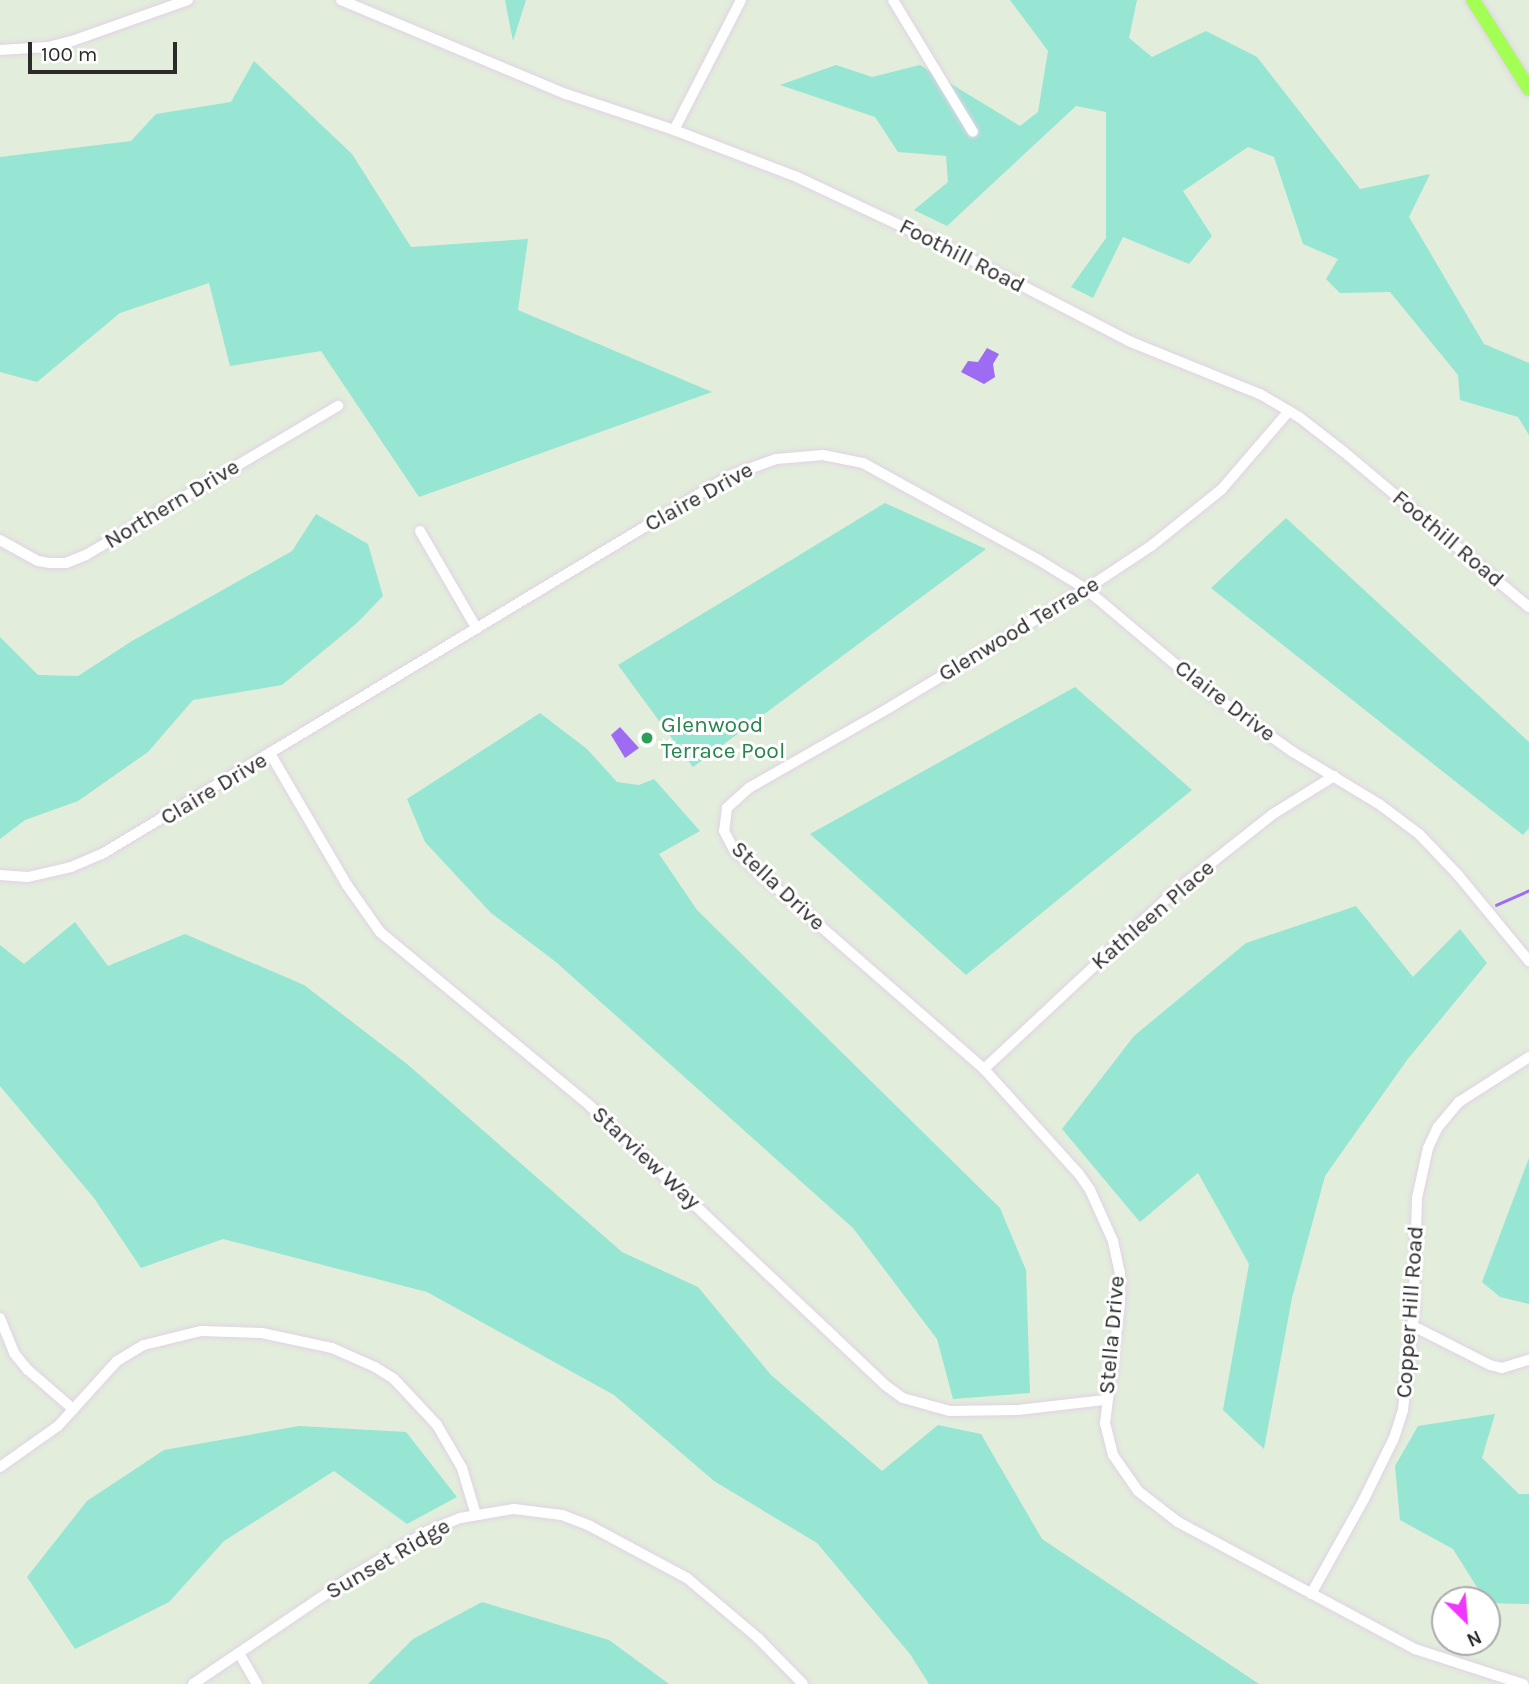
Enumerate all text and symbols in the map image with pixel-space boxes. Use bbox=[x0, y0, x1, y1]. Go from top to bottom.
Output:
scale bar bbox=[32, 28, 180, 72]
text: 100 m bbox=[41, 42, 98, 66]
street label: Foothill Road bbox=[895, 213, 1029, 299]
street label: Northern Drive bbox=[100, 453, 244, 555]
street label: Claire Drive bbox=[640, 456, 758, 538]
street label: Foothill Road bbox=[1387, 484, 1509, 594]
street label: Glenwood Terrace bbox=[934, 570, 1104, 688]
street label: Claire Drive bbox=[1169, 654, 1281, 748]
place label: Glenwood Terrace Pool bbox=[661, 711, 785, 765]
marker: Glenwood Terrace Pool bbox=[639, 730, 655, 746]
street label: Claire Drive bbox=[156, 746, 272, 832]
street label: Stella Drive bbox=[725, 835, 831, 937]
street label: Kathleen Place bbox=[1086, 854, 1220, 976]
street label: Starview Way bbox=[586, 1100, 706, 1216]
street label: Copper Hill Road bbox=[1390, 1225, 1430, 1399]
street label: Stella Drive bbox=[1093, 1274, 1131, 1396]
street label: Sunset Ridge bbox=[321, 1512, 455, 1606]
north arrow bbox=[1431, 1586, 1501, 1656]
text: N bbox=[1463, 1625, 1485, 1651]

